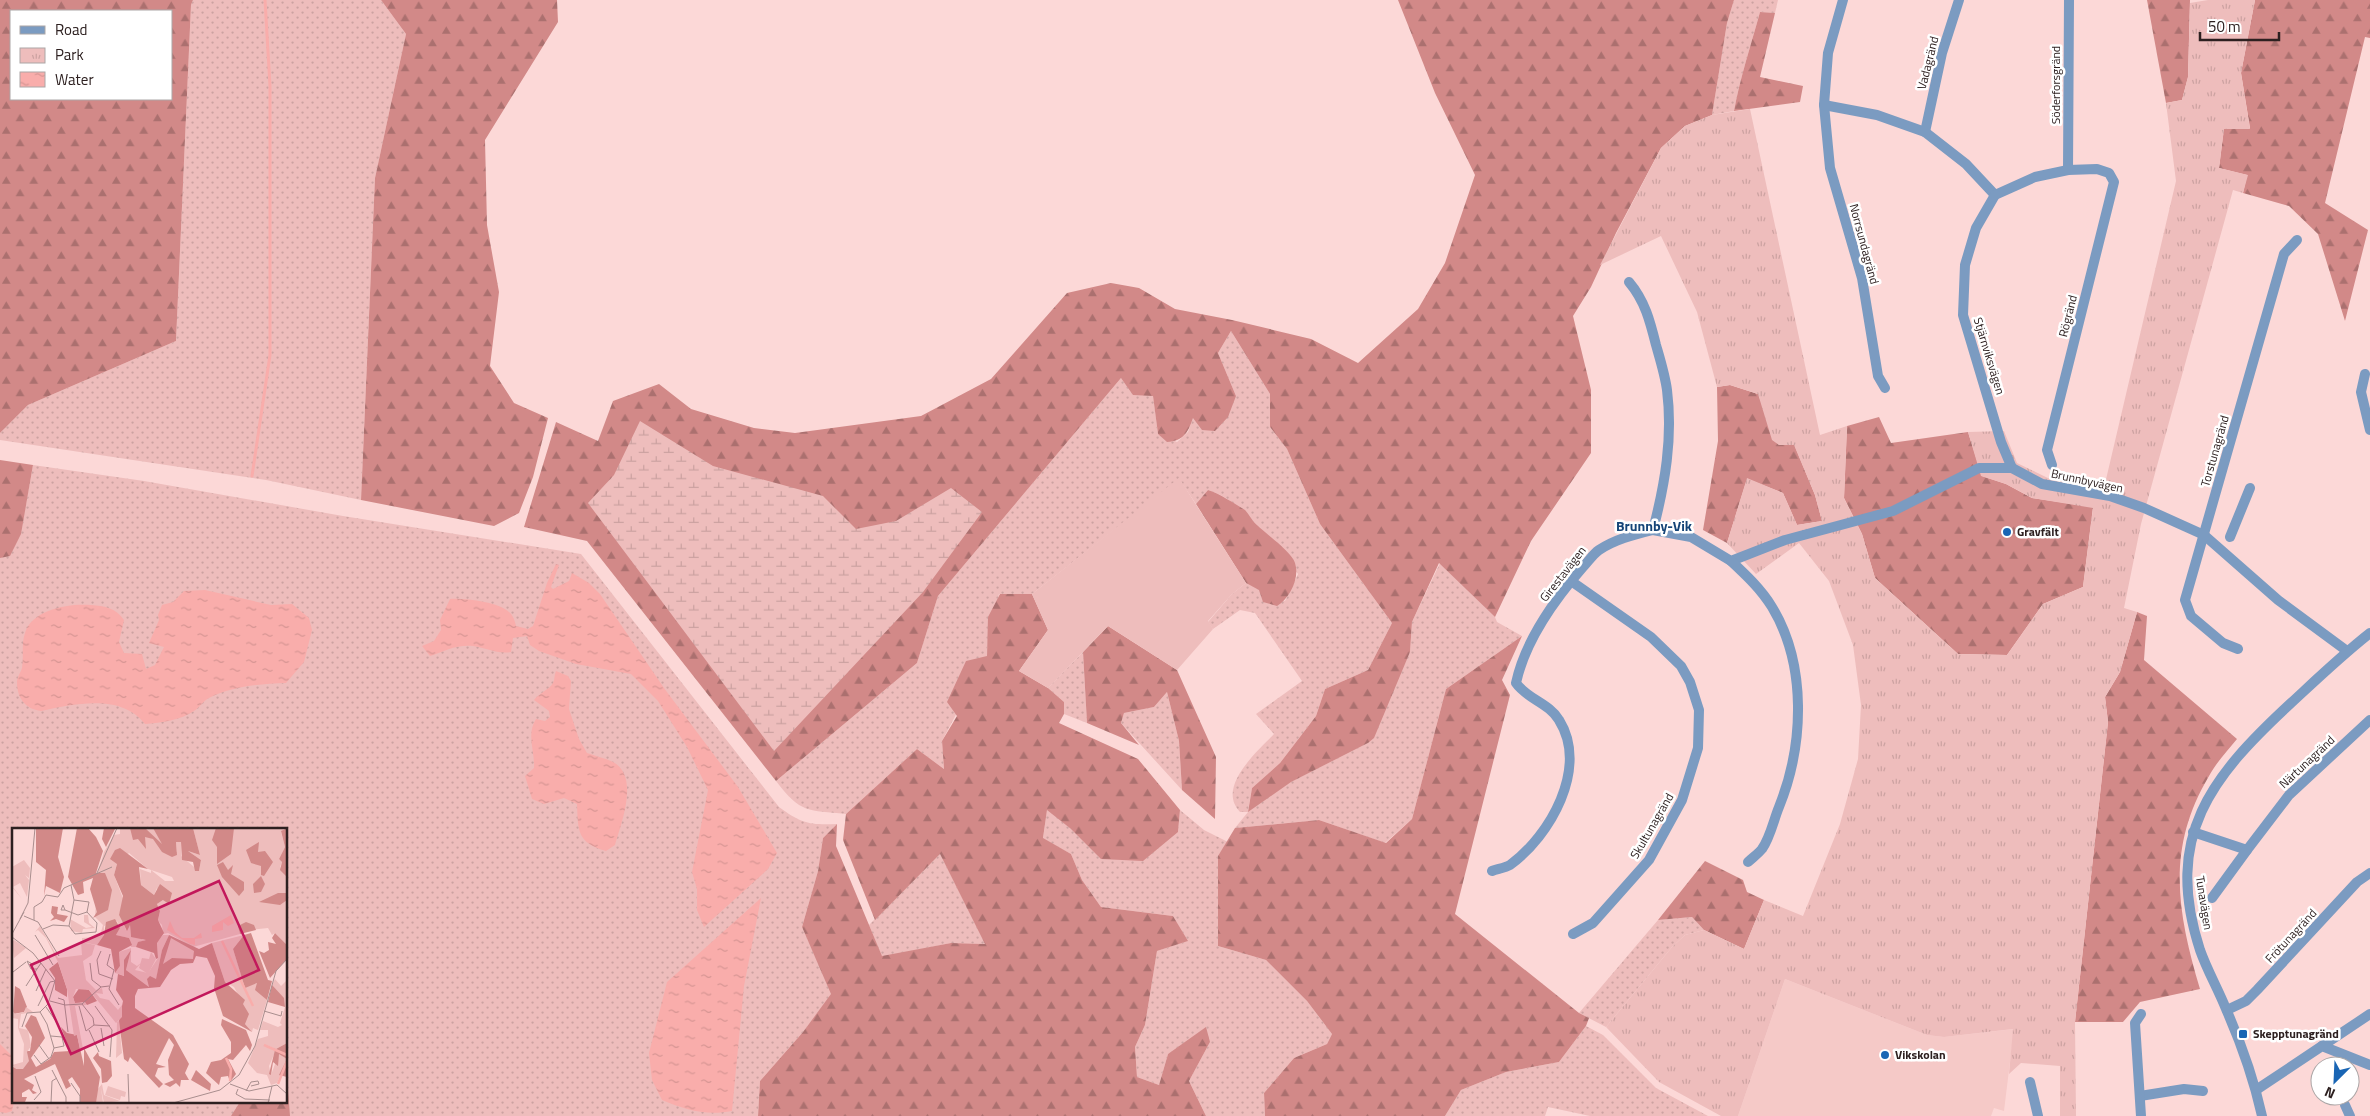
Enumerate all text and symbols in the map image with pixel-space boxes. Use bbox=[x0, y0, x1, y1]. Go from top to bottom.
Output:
legend bbox=[10, 10, 172, 100]
scale bar bbox=[2200, 10, 2279, 42]
text: 50 m bbox=[2208, 15, 2241, 38]
text: Road bbox=[55, 18, 87, 41]
street label: Vadagränd bbox=[1912, 34, 1943, 91]
text: Park bbox=[55, 43, 84, 66]
street label: Söderforsgränd bbox=[2046, 46, 2065, 124]
text: Water bbox=[55, 68, 94, 91]
street label: Norrsundagränd bbox=[1845, 202, 1884, 286]
street label: Rögränd bbox=[2053, 293, 2082, 339]
street label: Stjärnviksvägen bbox=[1969, 315, 2010, 397]
street label: Torstunagränd bbox=[2195, 413, 2234, 489]
street label: Brunnbyvägen bbox=[2049, 464, 2125, 497]
district label: Brunnby-Vik bbox=[1616, 515, 1693, 536]
place label: Gravfält bbox=[2017, 522, 2059, 541]
marker: Gravfält bbox=[2001, 526, 2013, 538]
street label: Girestavägen bbox=[1535, 542, 1590, 606]
street label: Närtunagränd bbox=[2274, 731, 2339, 793]
street label: Skultunagränd bbox=[1625, 789, 1678, 862]
inset map bbox=[12, 828, 288, 1104]
street label: Tunavägen bbox=[2191, 875, 2218, 931]
street label: Frötunagränd bbox=[2260, 904, 2321, 967]
place label: Skepptunagränd bbox=[2253, 1024, 2339, 1043]
marker: Skepptunagränd bbox=[2237, 1028, 2249, 1040]
place label: Vikskolan bbox=[1895, 1045, 1946, 1064]
marker: Vikskolan bbox=[1879, 1049, 1891, 1061]
north arrow bbox=[2310, 1056, 2360, 1106]
text: N bbox=[2321, 1082, 2338, 1105]

